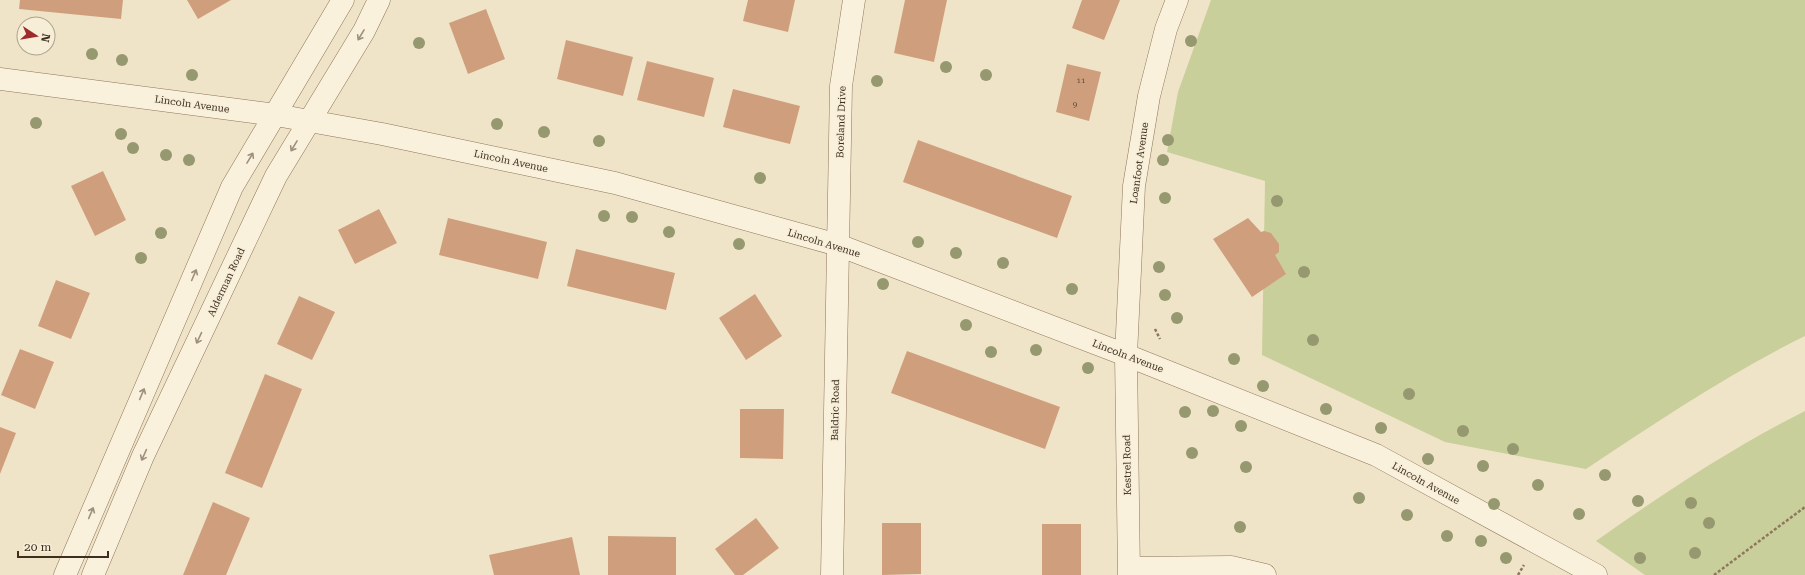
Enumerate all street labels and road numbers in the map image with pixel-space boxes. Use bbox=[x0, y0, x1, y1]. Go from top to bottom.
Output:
street label: Boreland Drive bbox=[834, 85, 848, 158]
street label: Lincoln Avenue bbox=[154, 93, 231, 115]
street label: Loanfoot Avenue bbox=[1128, 121, 1150, 205]
street label: Lincoln Avenue bbox=[473, 148, 550, 174]
street label: Lincoln Avenue bbox=[786, 227, 862, 259]
street label: Alderman Road bbox=[205, 245, 247, 318]
street label: Lincoln Avenue bbox=[1091, 337, 1166, 375]
street label: Baldric Road bbox=[829, 379, 841, 441]
street label: Kestrel Road bbox=[1121, 434, 1133, 495]
street label: Lincoln Avenue bbox=[1390, 460, 1462, 506]

